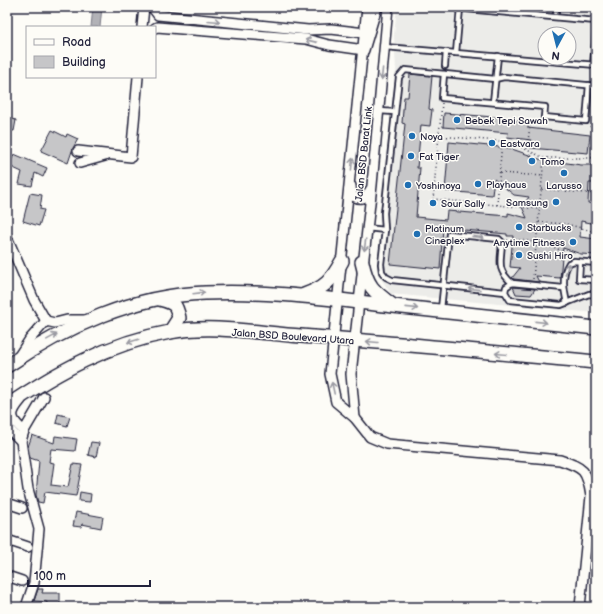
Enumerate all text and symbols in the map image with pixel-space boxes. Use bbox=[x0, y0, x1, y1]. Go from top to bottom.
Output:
one-way arrow bbox=[207, 17, 220, 24]
legend bbox=[26, 26, 156, 78]
north arrow bbox=[537, 26, 577, 66]
text: Road bbox=[62, 35, 91, 50]
one-way arrow bbox=[305, 36, 318, 44]
text: N bbox=[551, 48, 561, 62]
text: Building bbox=[62, 55, 106, 70]
one-way arrow bbox=[379, 67, 386, 80]
street label: Jalan BSD Barat Link bbox=[353, 106, 375, 202]
marker: Bebek Tepi Sawah bbox=[452, 115, 462, 125]
place label: Bebek Tepi Sawah bbox=[465, 115, 548, 127]
marker: Noya bbox=[407, 131, 417, 141]
place label: Noya bbox=[420, 131, 443, 143]
marker: Eastvara bbox=[487, 138, 497, 148]
place label: Eastvara bbox=[500, 138, 540, 150]
marker: Fat Tiger bbox=[406, 151, 416, 161]
place label: Fat Tiger bbox=[419, 151, 459, 163]
marker: Tomo bbox=[527, 156, 537, 166]
place label: Tomo bbox=[540, 156, 565, 168]
one-way arrow bbox=[348, 158, 356, 171]
marker: Larusso bbox=[559, 168, 569, 178]
marker: Playhaus bbox=[473, 179, 483, 189]
place label: Playhaus bbox=[486, 179, 526, 191]
marker: Yoshinoya bbox=[403, 180, 413, 190]
place label: Yoshinoya bbox=[415, 180, 461, 192]
place label: Larusso bbox=[546, 180, 582, 192]
place label: Samsung bbox=[506, 197, 548, 209]
marker: Samsung bbox=[551, 197, 561, 207]
marker: Sour Sally bbox=[428, 198, 438, 208]
place label: Sour Sally bbox=[441, 198, 485, 210]
marker: Starbucks bbox=[514, 222, 524, 232]
place label: Starbucks bbox=[527, 222, 571, 234]
place label: Platinum Cineplex bbox=[425, 223, 465, 247]
marker: Platinum Cineplex bbox=[412, 229, 422, 239]
one-way arrow bbox=[471, 233, 484, 240]
place label: Anytime Fitness bbox=[494, 237, 565, 249]
marker: Anytime Fitness bbox=[568, 237, 578, 247]
one-way arrow bbox=[361, 238, 368, 251]
marker: Sushi Hiro bbox=[514, 250, 524, 260]
place label: Sushi Hiro bbox=[527, 250, 573, 262]
one-way arrow bbox=[564, 263, 571, 276]
one-way arrow bbox=[468, 285, 481, 292]
one-way arrow bbox=[192, 290, 205, 297]
one-way arrow bbox=[405, 304, 418, 312]
one-way arrow bbox=[534, 318, 547, 326]
street label: Jalan BSD Boulevard Utara bbox=[231, 327, 355, 347]
one-way arrow bbox=[46, 333, 58, 341]
one-way arrow bbox=[126, 338, 139, 345]
one-way arrow bbox=[366, 338, 379, 345]
one-way arrow bbox=[495, 350, 508, 357]
one-way arrow bbox=[329, 382, 337, 395]
scale bar bbox=[28, 562, 150, 588]
text: 100 m bbox=[34, 569, 66, 584]

